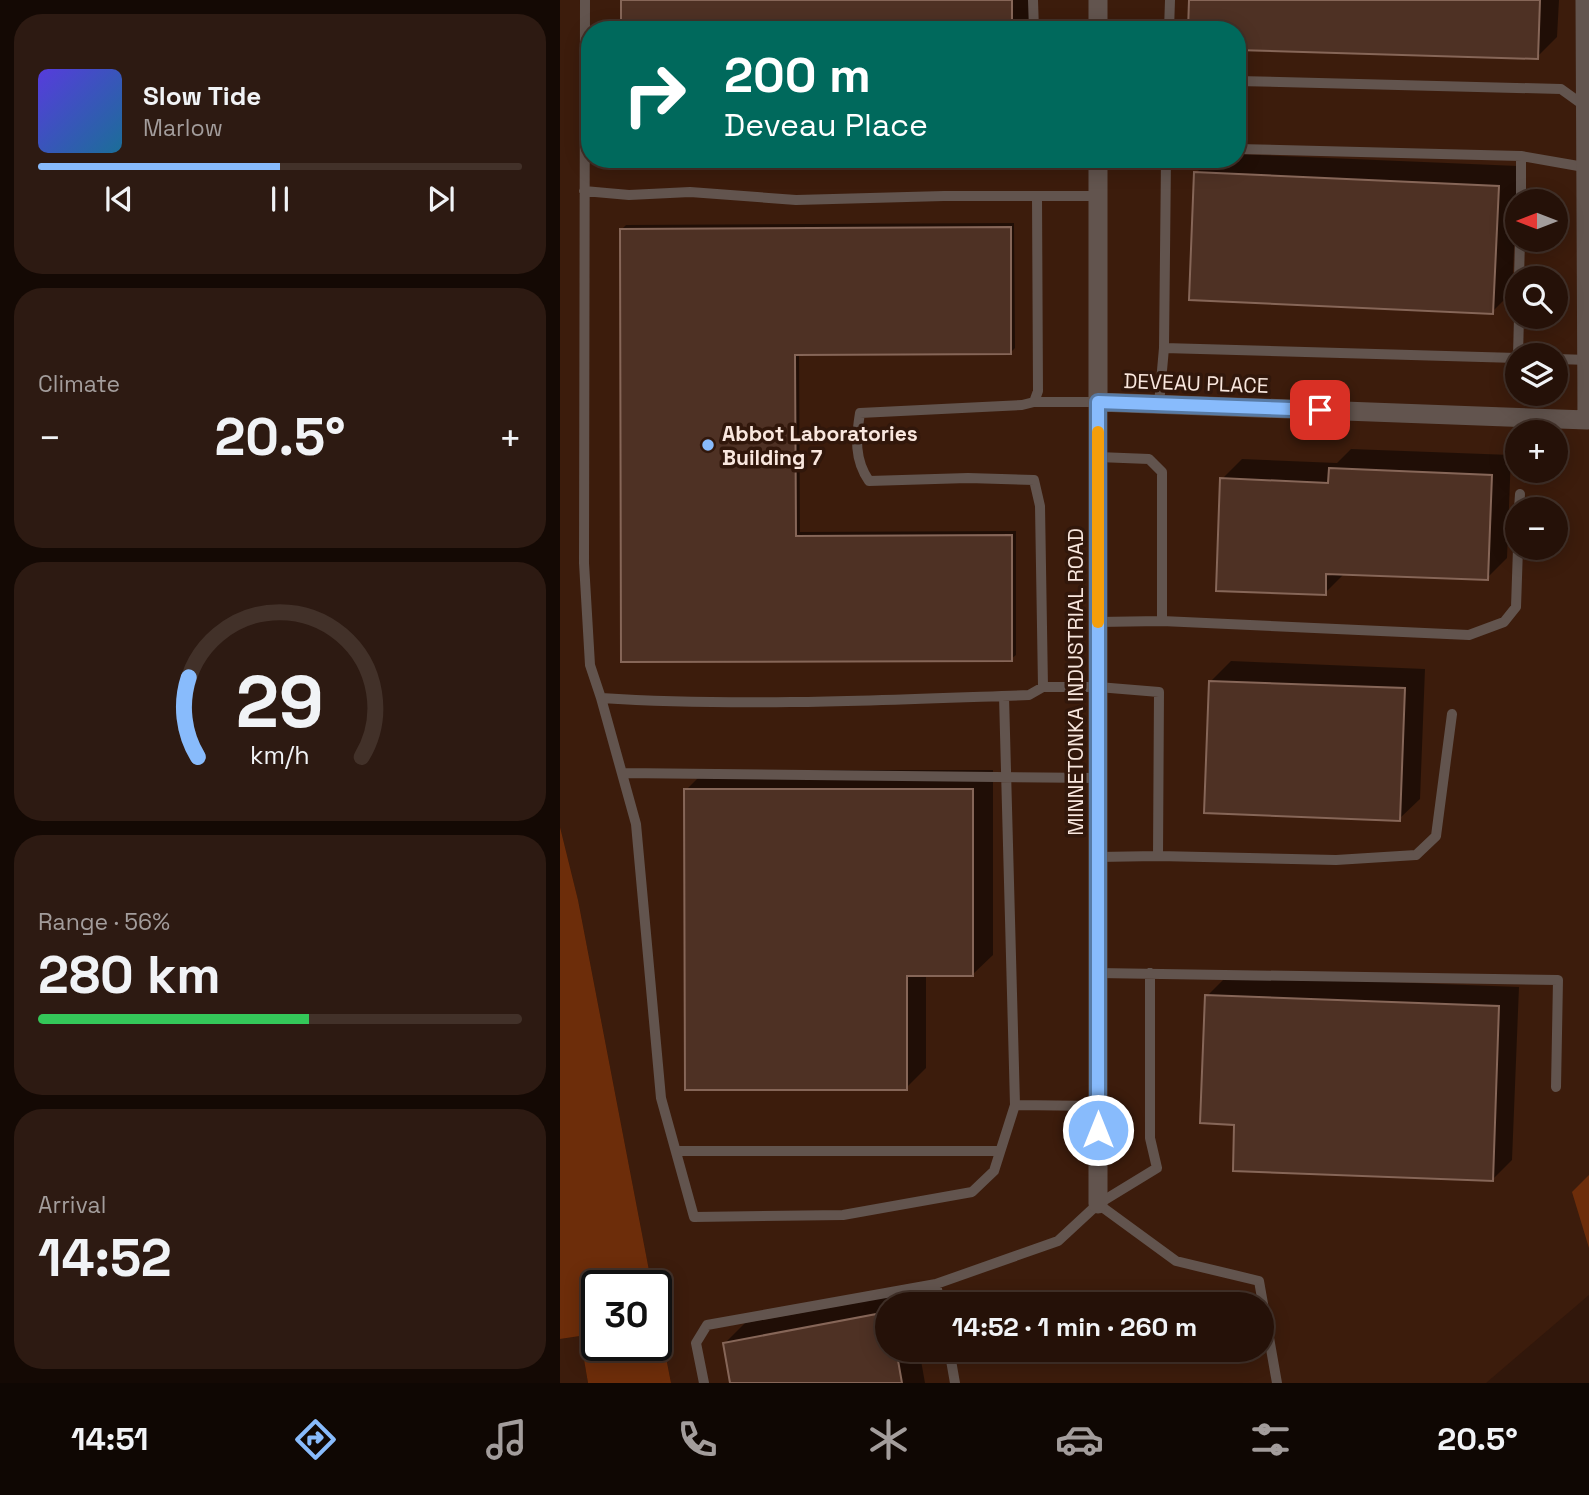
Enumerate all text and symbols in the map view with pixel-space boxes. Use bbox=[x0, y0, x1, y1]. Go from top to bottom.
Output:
text: 200 m bbox=[724, 44, 871, 106]
icon: right bbox=[609, 49, 700, 140]
text: Slow Tide bbox=[143, 79, 261, 113]
text: Deveau Place bbox=[724, 105, 928, 145]
text: Marlow bbox=[143, 113, 223, 143]
icon: previous bbox=[100, 180, 138, 218]
icon: pause bbox=[261, 180, 299, 218]
icon: next bbox=[422, 180, 460, 218]
north arrow bbox=[1505, 189, 1568, 252]
map controls bbox=[1505, 189, 1568, 560]
button: search bbox=[1505, 266, 1568, 329]
button: layers bbox=[1505, 343, 1568, 406]
street label: DEVEAU PLACE bbox=[1123, 367, 1269, 399]
text: Climate bbox=[38, 369, 120, 399]
pin bbox=[1290, 380, 1350, 440]
icon: arrive bbox=[1301, 391, 1339, 429]
text: 20.5° bbox=[214, 404, 346, 470]
text: − bbox=[38, 414, 62, 462]
text: + bbox=[498, 414, 522, 462]
place label: Abbot Laboratories Building 7 bbox=[722, 420, 918, 471]
button: + bbox=[1505, 420, 1568, 483]
marker: Abbot Laboratories Building 7 bbox=[700, 437, 716, 453]
button: − bbox=[1505, 497, 1568, 560]
street label: MINNETONKA INDUSTRIAL ROAD bbox=[1062, 528, 1089, 836]
text: 29 bbox=[236, 656, 324, 749]
text: km/h bbox=[250, 739, 310, 771]
text: Range · 56% bbox=[38, 907, 170, 937]
text: 280 km bbox=[38, 942, 221, 1008]
position arrow bbox=[1061, 1093, 1135, 1167]
text: Arrival bbox=[38, 1190, 106, 1220]
text: 14:52 bbox=[38, 1225, 172, 1291]
speed limit sign: 30 bbox=[581, 1270, 672, 1361]
text: 14:52 · 1 min · 260 m bbox=[952, 1310, 1197, 1344]
icon: directions bbox=[291, 1415, 340, 1464]
icon: music bbox=[482, 1415, 531, 1464]
icon: phone bbox=[673, 1415, 722, 1464]
icon: climate bbox=[864, 1415, 913, 1464]
icon: car bbox=[1055, 1415, 1104, 1464]
icon: filters bbox=[1246, 1415, 1295, 1464]
text: 14:51 bbox=[71, 1419, 149, 1459]
text: 20.5° bbox=[1437, 1419, 1518, 1459]

